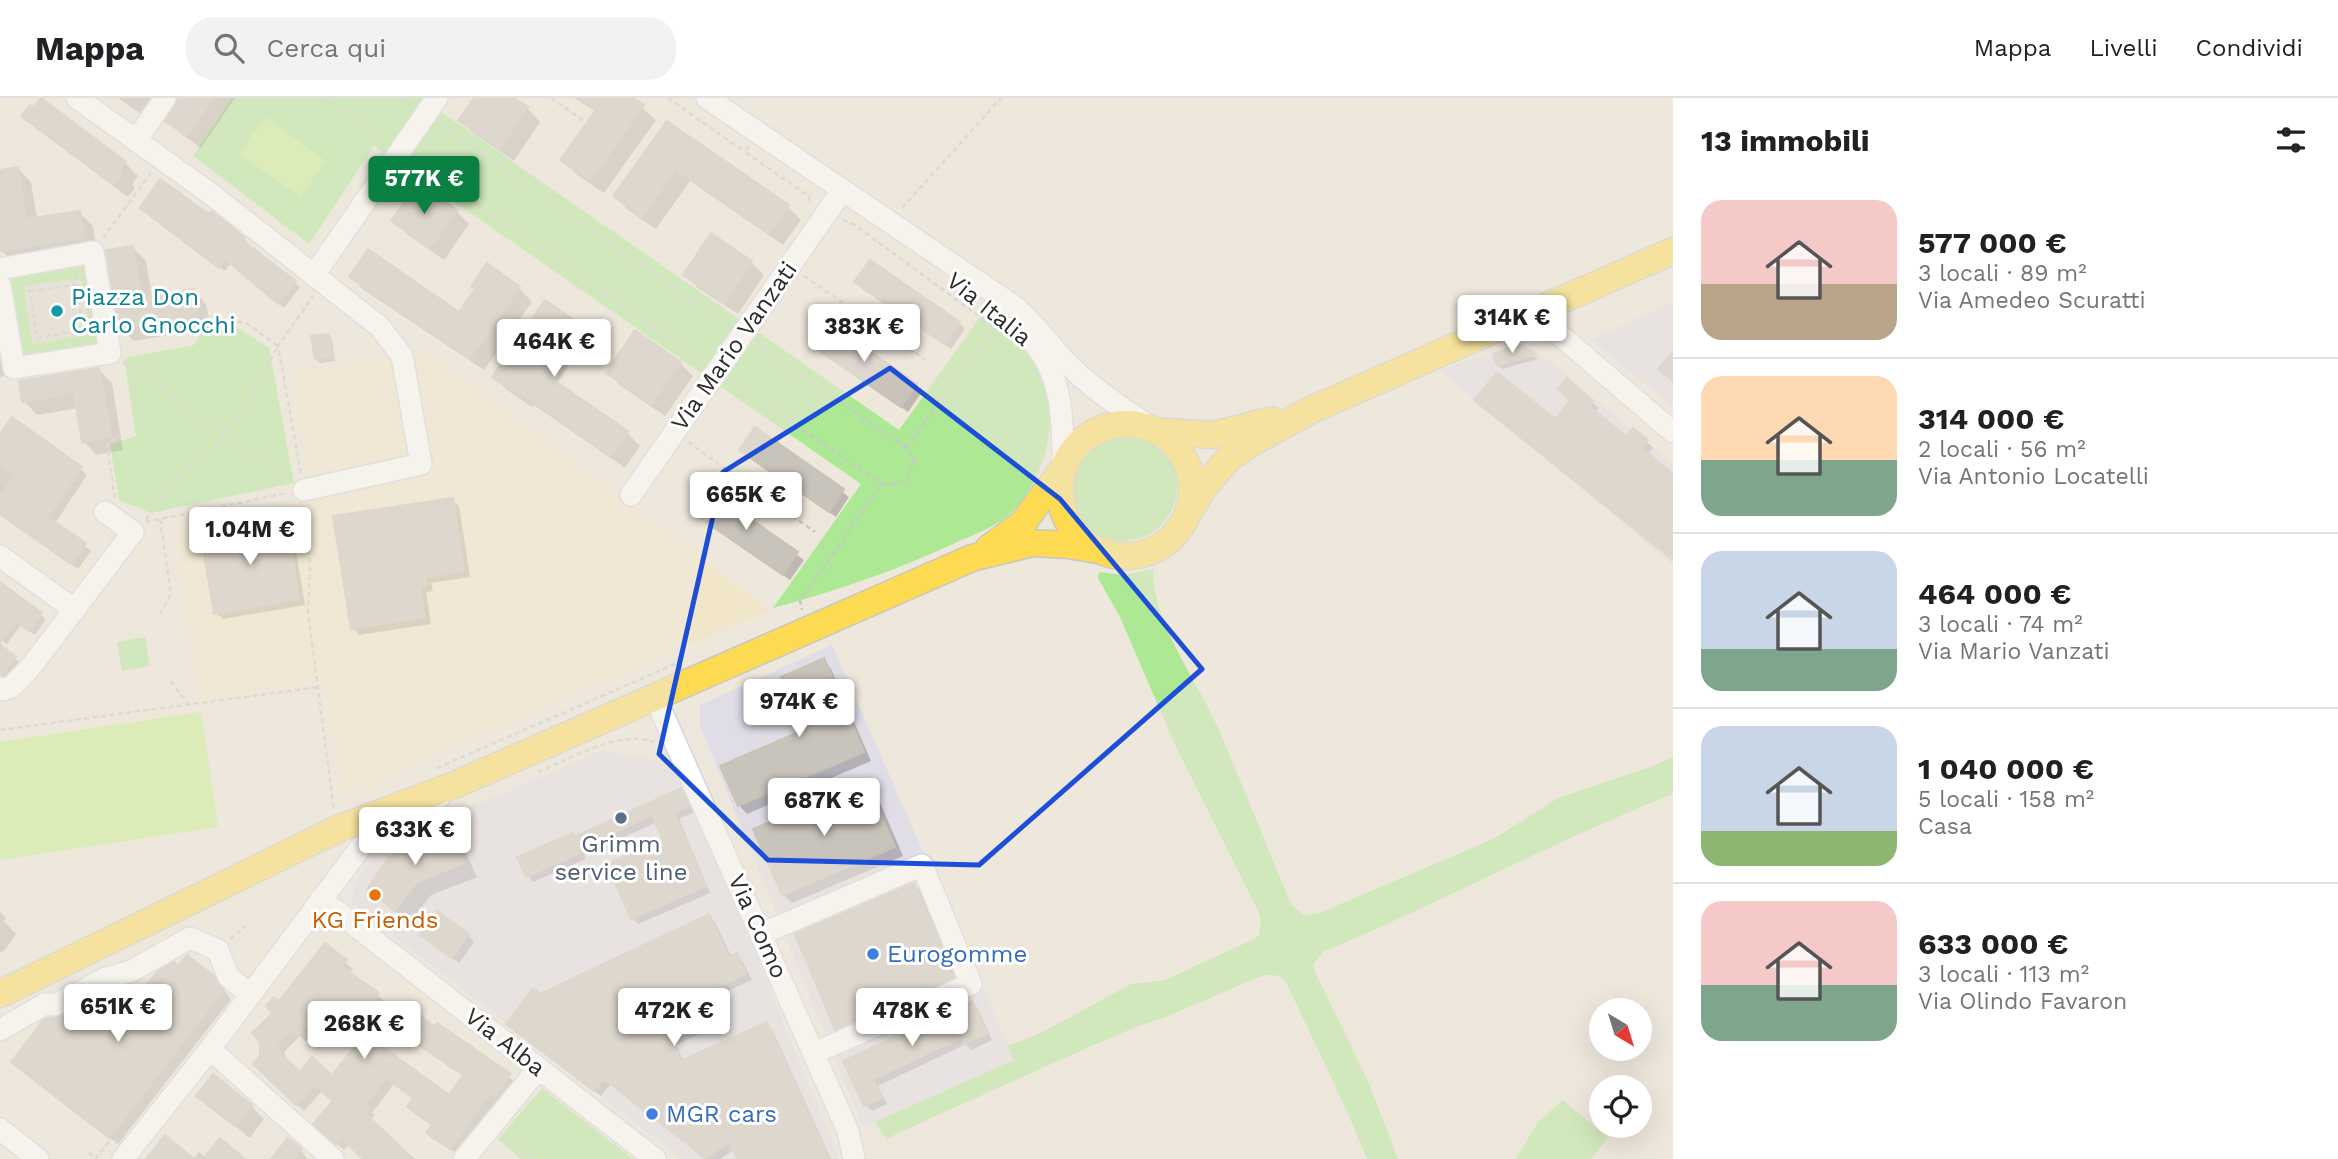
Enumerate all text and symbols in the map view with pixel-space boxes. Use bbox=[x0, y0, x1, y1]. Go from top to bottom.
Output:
search box bbox=[186, 17, 676, 80]
text: Mappa bbox=[35, 29, 144, 68]
icon: search bbox=[210, 29, 248, 67]
text: Cerca qui bbox=[266, 33, 386, 63]
text: Mappa bbox=[1974, 34, 2051, 62]
text: Livelli bbox=[2089, 34, 2158, 62]
text: Condividi bbox=[2196, 34, 2303, 62]
icon: filters bbox=[2272, 121, 2310, 159]
text: 13 immobili bbox=[1701, 123, 1870, 158]
pin: 577K € bbox=[367, 156, 481, 216]
text: 577K € bbox=[384, 165, 464, 192]
text: 577 000 € bbox=[1918, 225, 2067, 260]
icon: home bbox=[1757, 228, 1841, 312]
street label: Via Mario Vanzati bbox=[665, 256, 803, 436]
text: 3 locali · 89 m² bbox=[1918, 260, 2087, 287]
street label: Via Italia bbox=[941, 266, 1037, 352]
place label: Piazza Don Carlo Gnocchi bbox=[71, 283, 236, 339]
text: Via Amedeo Scuratti bbox=[1918, 287, 2146, 314]
pin: 314K € bbox=[1455, 296, 1569, 355]
marker: Piazza Don Carlo Gnocchi bbox=[49, 303, 65, 319]
pin: 383K € bbox=[807, 304, 921, 364]
text: 314K € bbox=[1474, 304, 1550, 331]
text: 383K € bbox=[824, 313, 904, 340]
pin: 464K € bbox=[497, 320, 611, 379]
text: 464K € bbox=[513, 328, 595, 355]
text: 314 000 € bbox=[1918, 401, 2064, 436]
icon: home bbox=[1757, 404, 1841, 488]
text: 2 locali · 56 m² bbox=[1918, 436, 2086, 463]
text: Via Antonio Locatelli bbox=[1918, 463, 2149, 490]
pin: 665K € bbox=[689, 472, 803, 532]
text: 665K € bbox=[706, 481, 786, 508]
pin: 1.04M € bbox=[185, 508, 315, 567]
text: 1.04M € bbox=[205, 516, 295, 543]
text: 464 000 € bbox=[1918, 576, 2071, 611]
icon: home bbox=[1757, 579, 1841, 663]
text: 3 locali · 74 m² bbox=[1918, 611, 2083, 638]
text: Via Mario Vanzati bbox=[1918, 638, 2110, 665]
pin: 974K € bbox=[742, 680, 856, 739]
text: 974K € bbox=[759, 688, 839, 715]
text: 1 040 000 € bbox=[1918, 751, 2094, 786]
icon: home bbox=[1757, 754, 1841, 838]
pin: 687K € bbox=[767, 778, 881, 838]
text: 5 locali · 158 m² bbox=[1918, 786, 2094, 813]
text: 687K € bbox=[784, 787, 864, 814]
pin: 633K € bbox=[358, 808, 472, 867]
marker: Grimm service line bbox=[613, 810, 629, 826]
text: Casa bbox=[1918, 813, 1972, 840]
text: 633K € bbox=[375, 816, 455, 843]
place label: Grimm service line bbox=[554, 830, 688, 886]
street label: Via Como bbox=[723, 869, 793, 983]
marker: KG Friends bbox=[367, 887, 383, 903]
place label: KG Friends bbox=[312, 906, 438, 934]
text: 633 000 € bbox=[1918, 926, 2068, 961]
icon: home bbox=[1757, 929, 1841, 1013]
place label: Eurogomme bbox=[887, 940, 1027, 968]
marker: Eurogomme bbox=[865, 946, 881, 962]
text: 3 locali · 113 m² bbox=[1918, 961, 2089, 988]
pin: 651K € bbox=[61, 984, 175, 1044]
pin: 472K € bbox=[617, 988, 731, 1048]
pin: 478K € bbox=[855, 988, 969, 1048]
text: Via Olindo Favaron bbox=[1918, 988, 2127, 1015]
text: 651K € bbox=[80, 993, 156, 1020]
text: 472K € bbox=[634, 997, 714, 1024]
text: 478K € bbox=[872, 997, 952, 1024]
north arrow bbox=[1589, 998, 1652, 1060]
map controls bbox=[1589, 998, 1652, 1138]
pin: 268K € bbox=[307, 1002, 421, 1061]
street label: Via Alba bbox=[459, 1002, 551, 1082]
text: 268K € bbox=[324, 1010, 404, 1037]
button: locate bbox=[1589, 1075, 1652, 1138]
place label: MGR cars bbox=[666, 1100, 777, 1128]
marker: MGR cars bbox=[644, 1106, 660, 1122]

